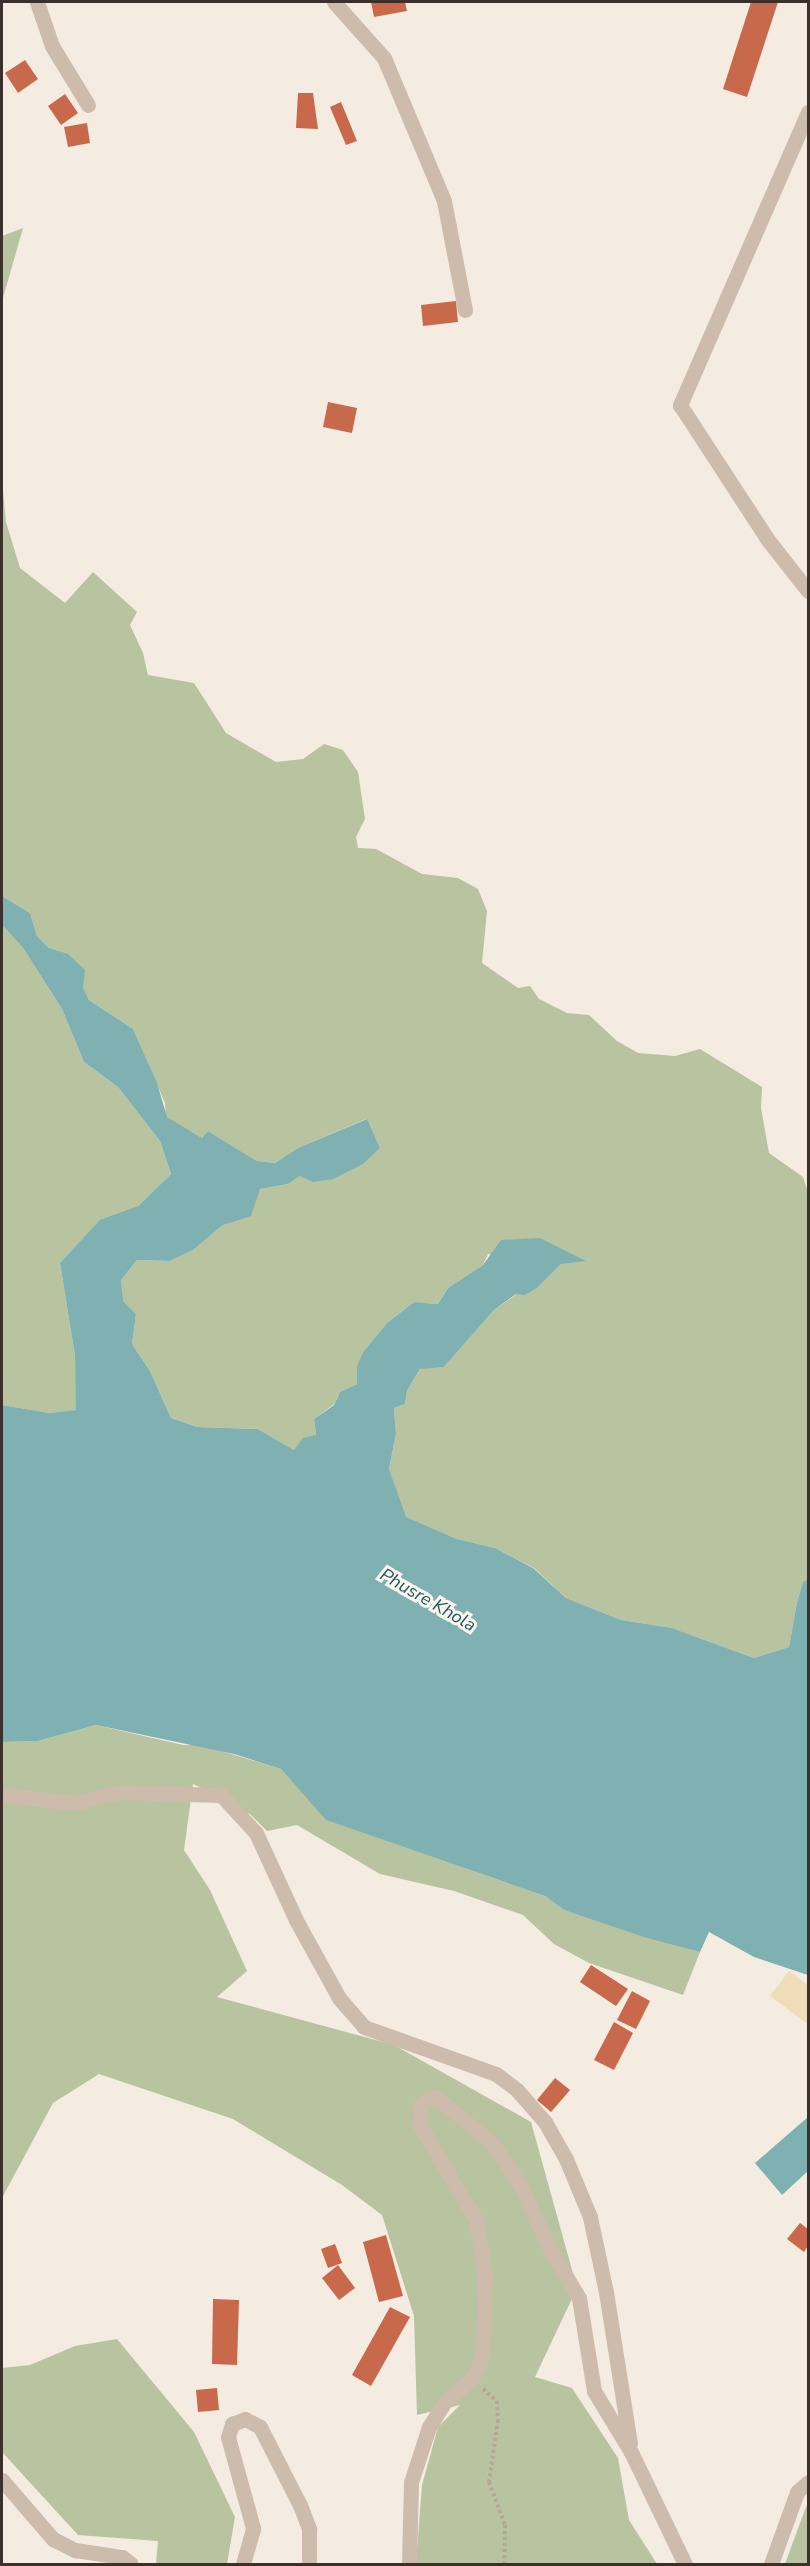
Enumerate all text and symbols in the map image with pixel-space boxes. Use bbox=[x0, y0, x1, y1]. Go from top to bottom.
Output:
water label: Phusre Khola bbox=[376, 1564, 480, 1636]

